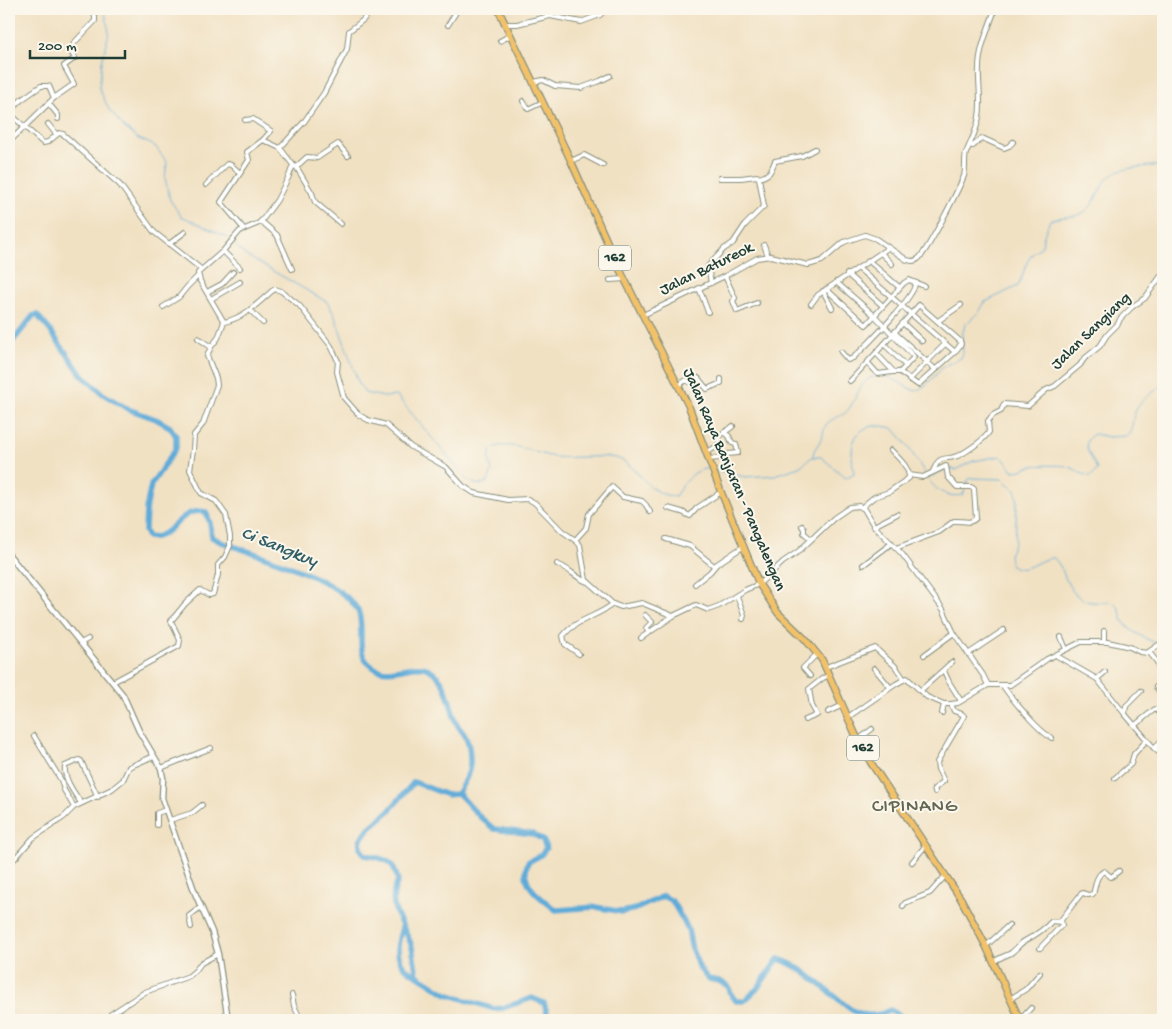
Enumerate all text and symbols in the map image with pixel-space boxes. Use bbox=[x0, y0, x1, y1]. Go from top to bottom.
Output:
scale bar bbox=[30, 28, 125, 60]
text: 200 m bbox=[38, 38, 77, 56]
street label: Jalan Batureok bbox=[657, 238, 759, 301]
road number: 162 bbox=[599, 246, 631, 270]
street label: Jalan Sangiang bbox=[1048, 289, 1136, 375]
street label: Jalan Raya Banjaran - Pangalengan bbox=[677, 366, 789, 595]
water label: Ci Sangkuy bbox=[238, 523, 321, 573]
road number: 162 bbox=[847, 736, 879, 760]
district label: CIPINANG bbox=[872, 796, 958, 819]

